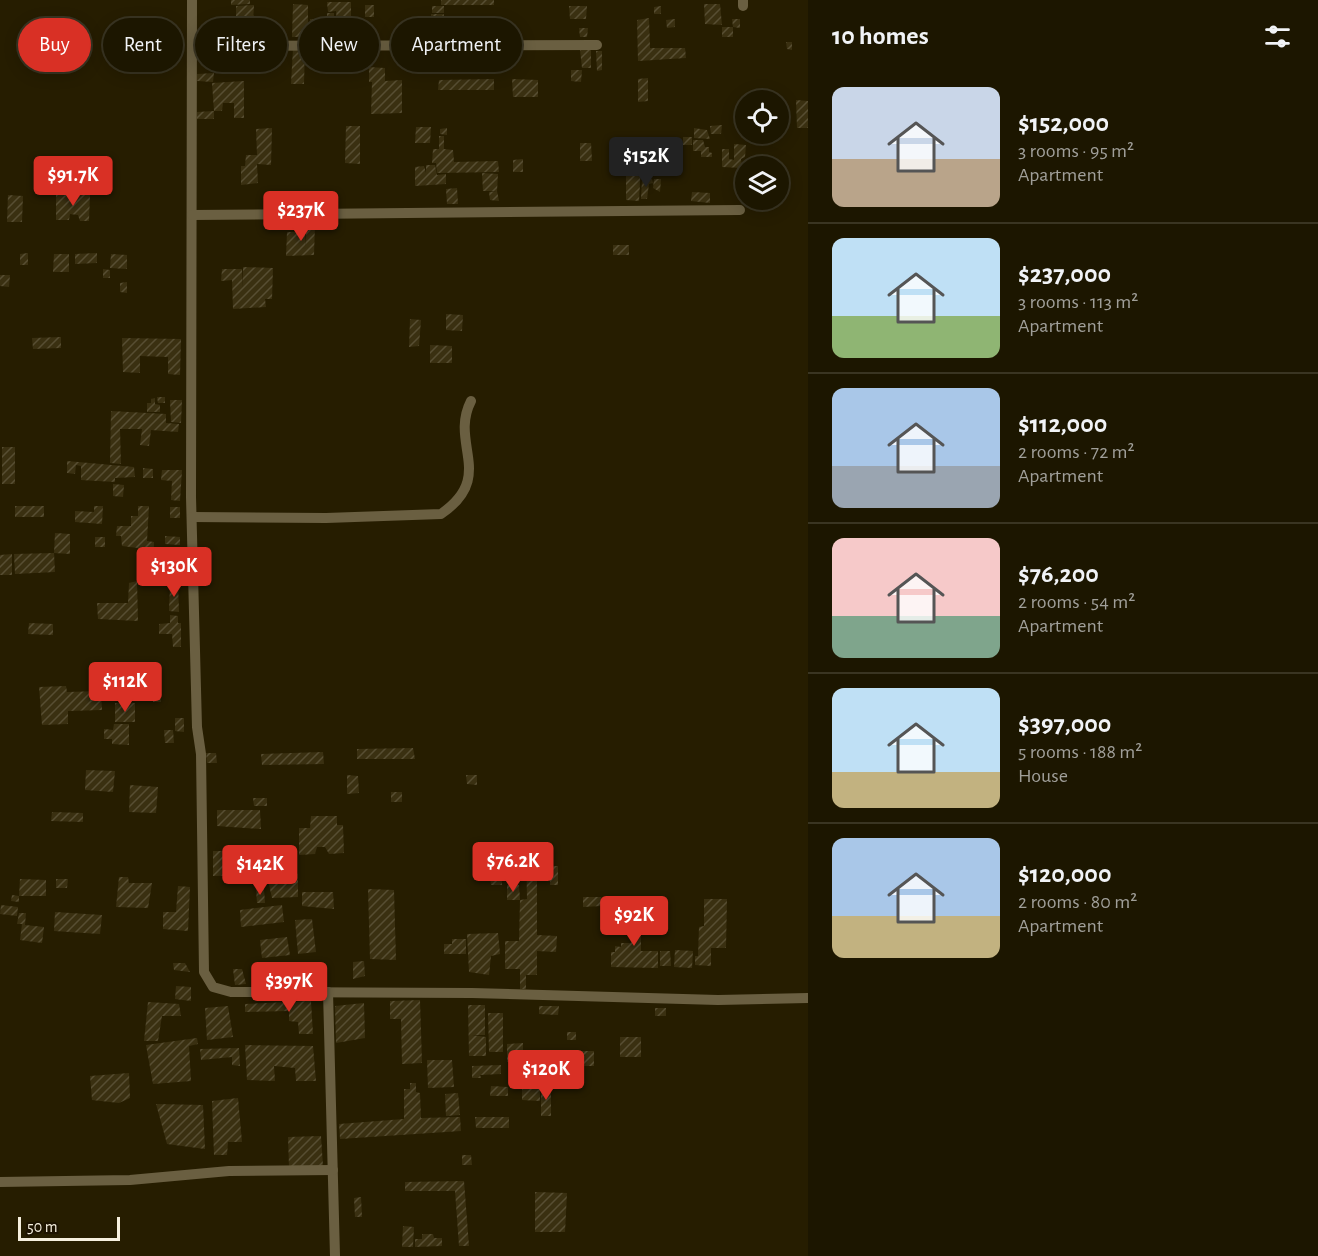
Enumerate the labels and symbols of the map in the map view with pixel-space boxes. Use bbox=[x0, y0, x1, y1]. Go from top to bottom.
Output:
pin: $152K bbox=[604, 137, 688, 188]
pin: $91.7K bbox=[24, 156, 122, 207]
pin: $237K bbox=[259, 191, 343, 242]
pin: $130K bbox=[132, 547, 216, 598]
pin: $112K bbox=[83, 662, 167, 713]
pin: $76.2K bbox=[464, 842, 562, 893]
pin: $142K bbox=[218, 845, 302, 896]
pin: $92K bbox=[598, 896, 670, 947]
pin: $397K bbox=[247, 962, 331, 1013]
pin: $120K bbox=[504, 1050, 588, 1101]
scale bar bbox=[18, 1214, 120, 1242]

